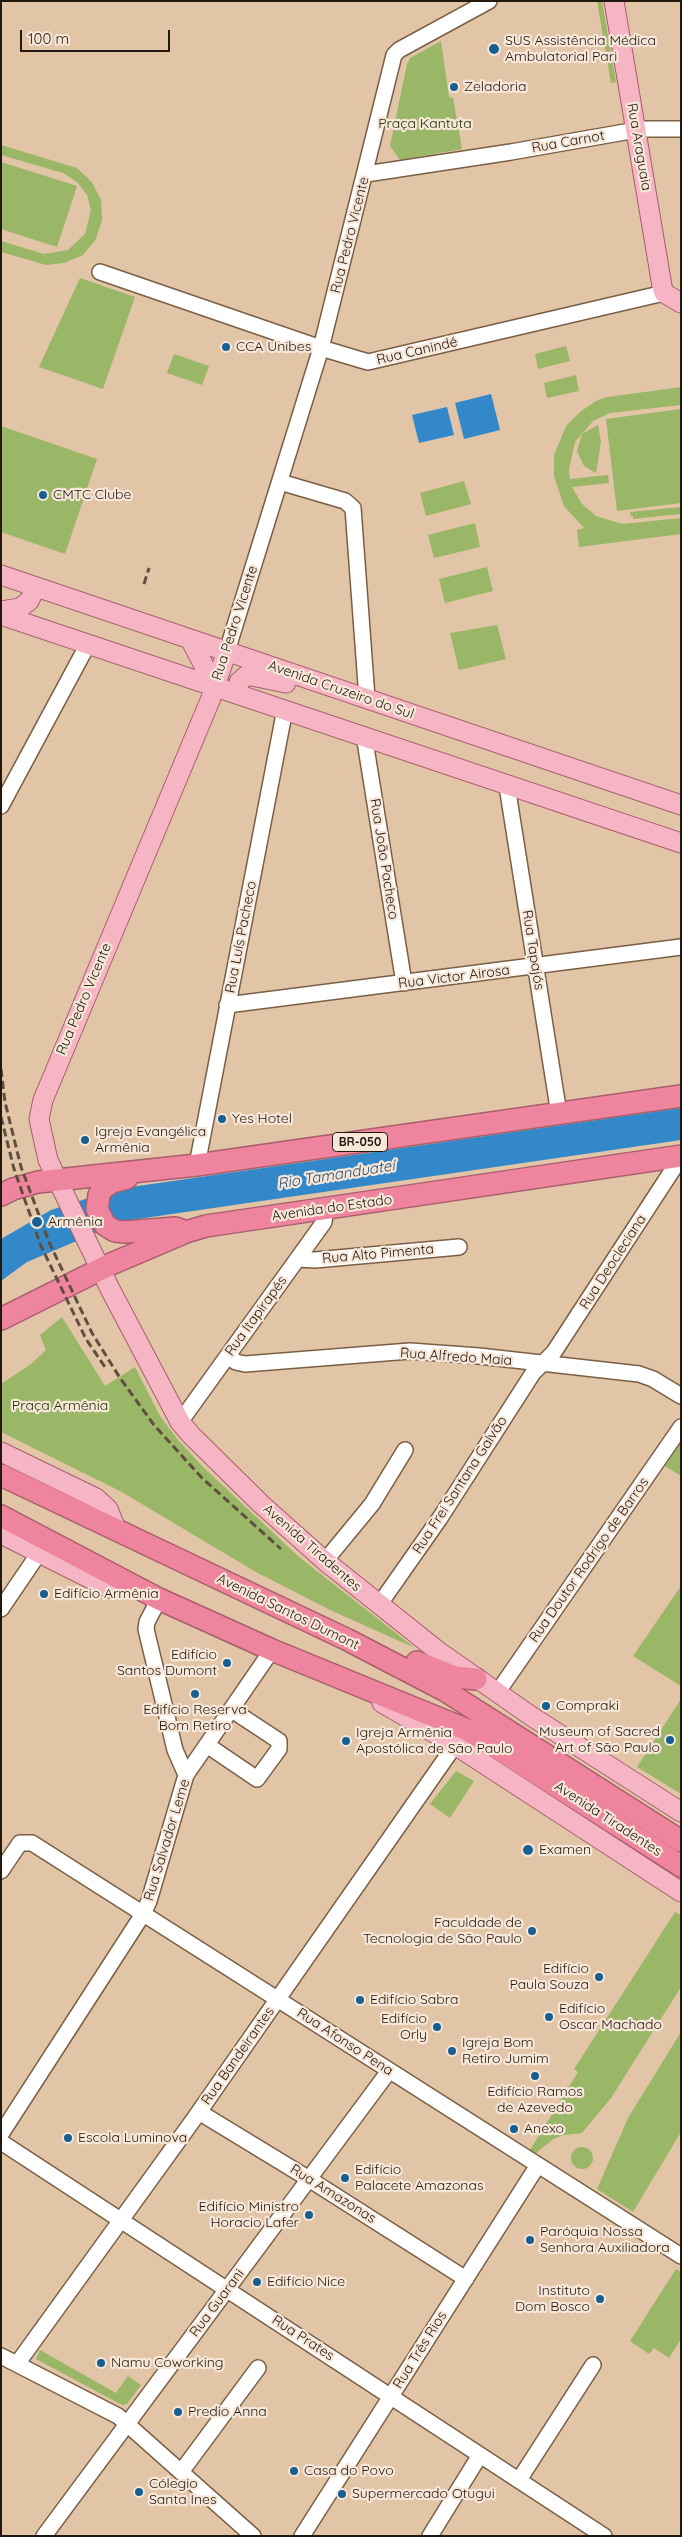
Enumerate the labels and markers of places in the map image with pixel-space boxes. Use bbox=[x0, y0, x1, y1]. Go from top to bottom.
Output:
place label: SUS Assistência Médica Ambulatorial Pari bbox=[505, 33, 656, 65]
marker: SUS Assistência Médica Ambulatorial Pari bbox=[487, 42, 501, 56]
place label: Zeladoria bbox=[464, 79, 526, 95]
marker: Zeladoria bbox=[448, 81, 460, 93]
place label: CCA Unibes bbox=[236, 339, 311, 355]
marker: CCA Unibes bbox=[220, 341, 232, 353]
place label: CMTC Clube bbox=[53, 487, 132, 503]
marker: CMTC Clube bbox=[37, 489, 49, 501]
place label: Yes Hotel bbox=[232, 1111, 292, 1127]
marker: Yes Hotel bbox=[216, 1113, 228, 1125]
place label: Igreja Evangélica Armênia bbox=[95, 1124, 206, 1156]
marker: Igreja Evangélica Armênia bbox=[79, 1134, 91, 1146]
place label: Armênia bbox=[48, 1214, 103, 1230]
marker: Armênia bbox=[30, 1215, 44, 1229]
place label: Edifício Armênia bbox=[54, 1586, 159, 1602]
marker: Edifício Armênia bbox=[38, 1588, 50, 1600]
place label: Edifício Santos Dumont bbox=[117, 1647, 217, 1680]
marker: Edifício Santos Dumont bbox=[221, 1657, 233, 1669]
marker: Edifício Reserva Bom Retiro bbox=[189, 1688, 201, 1700]
place label: Compraki bbox=[556, 1698, 619, 1714]
marker: Compraki bbox=[540, 1700, 552, 1712]
place label: Edifício Reserva Bom Retiro bbox=[143, 1702, 247, 1734]
place label: Museum of Sacred Art of São Paulo bbox=[539, 1724, 660, 1756]
place label: Igreja Armênia Apostólica de São Paulo bbox=[356, 1725, 513, 1758]
marker: Museum of Sacred Art of São Paulo bbox=[664, 1734, 676, 1746]
marker: Igreja Armênia Apostólica de São Paulo bbox=[340, 1735, 352, 1747]
place label: Examen bbox=[539, 1842, 591, 1858]
marker: Examen bbox=[521, 1843, 535, 1857]
place label: Faculdade de Tecnologia de São Paulo bbox=[363, 1915, 522, 1948]
marker: Faculdade de Tecnologia de São Paulo bbox=[526, 1925, 538, 1937]
place label: Edifício Paula Souza bbox=[509, 1961, 589, 1994]
marker: Edifício Paula Souza bbox=[593, 1971, 605, 1983]
place label: Edifício Sabra bbox=[370, 1992, 458, 2008]
marker: Edifício Sabra bbox=[354, 1994, 366, 2006]
place label: Edifício Oscar Machado bbox=[559, 2001, 662, 2034]
place label: Edifício Orly bbox=[381, 2011, 427, 2044]
marker: Edifício Oscar Machado bbox=[543, 2011, 555, 2023]
marker: Edifício Orly bbox=[431, 2021, 443, 2033]
place label: Igreja Bom Retiro Jumim bbox=[462, 2035, 549, 2068]
marker: Igreja Bom Retiro Jumim bbox=[446, 2045, 458, 2057]
marker: Edifício Ramos de Azevedo bbox=[529, 2070, 541, 2082]
place label: Edifício Ramos de Azevedo bbox=[487, 2084, 583, 2116]
place label: Anexo bbox=[524, 2121, 564, 2137]
marker: Anexo bbox=[508, 2123, 520, 2135]
place label: Escola Luminova bbox=[78, 2130, 187, 2146]
marker: Escola Luminova bbox=[62, 2132, 74, 2144]
place label: Edifício Palacete Amazonas bbox=[355, 2162, 484, 2194]
marker: Edifício Palacete Amazonas bbox=[339, 2172, 351, 2184]
place label: Edifício Ministro Horacio Lafer bbox=[199, 2199, 299, 2232]
marker: Edifício Ministro Horacio Lafer bbox=[303, 2209, 315, 2221]
place label: Paróquia Nossa Senhora Auxiliadora bbox=[540, 2224, 670, 2256]
marker: Paróquia Nossa Senhora Auxiliadora bbox=[524, 2234, 536, 2246]
place label: Edifício Nice bbox=[267, 2274, 345, 2290]
marker: Edifício Nice bbox=[251, 2276, 263, 2288]
place label: Instituto Dom Bosco bbox=[515, 2283, 590, 2316]
marker: Instituto Dom Bosco bbox=[594, 2293, 606, 2305]
place label: Namu Coworking bbox=[111, 2355, 224, 2371]
marker: Namu Coworking bbox=[95, 2357, 107, 2369]
place label: Predio Anna bbox=[188, 2404, 267, 2420]
marker: Predio Anna bbox=[172, 2406, 184, 2418]
place label: Casa do Povo bbox=[304, 2463, 394, 2479]
marker: Casa do Povo bbox=[288, 2465, 300, 2477]
place label: Cólegio Santa Ines bbox=[149, 2476, 217, 2508]
marker: Cólegio Santa Ines bbox=[133, 2486, 145, 2498]
place label: Supermercado Otugui bbox=[352, 2486, 495, 2502]
marker: Supermercado Otugui bbox=[336, 2488, 348, 2500]

